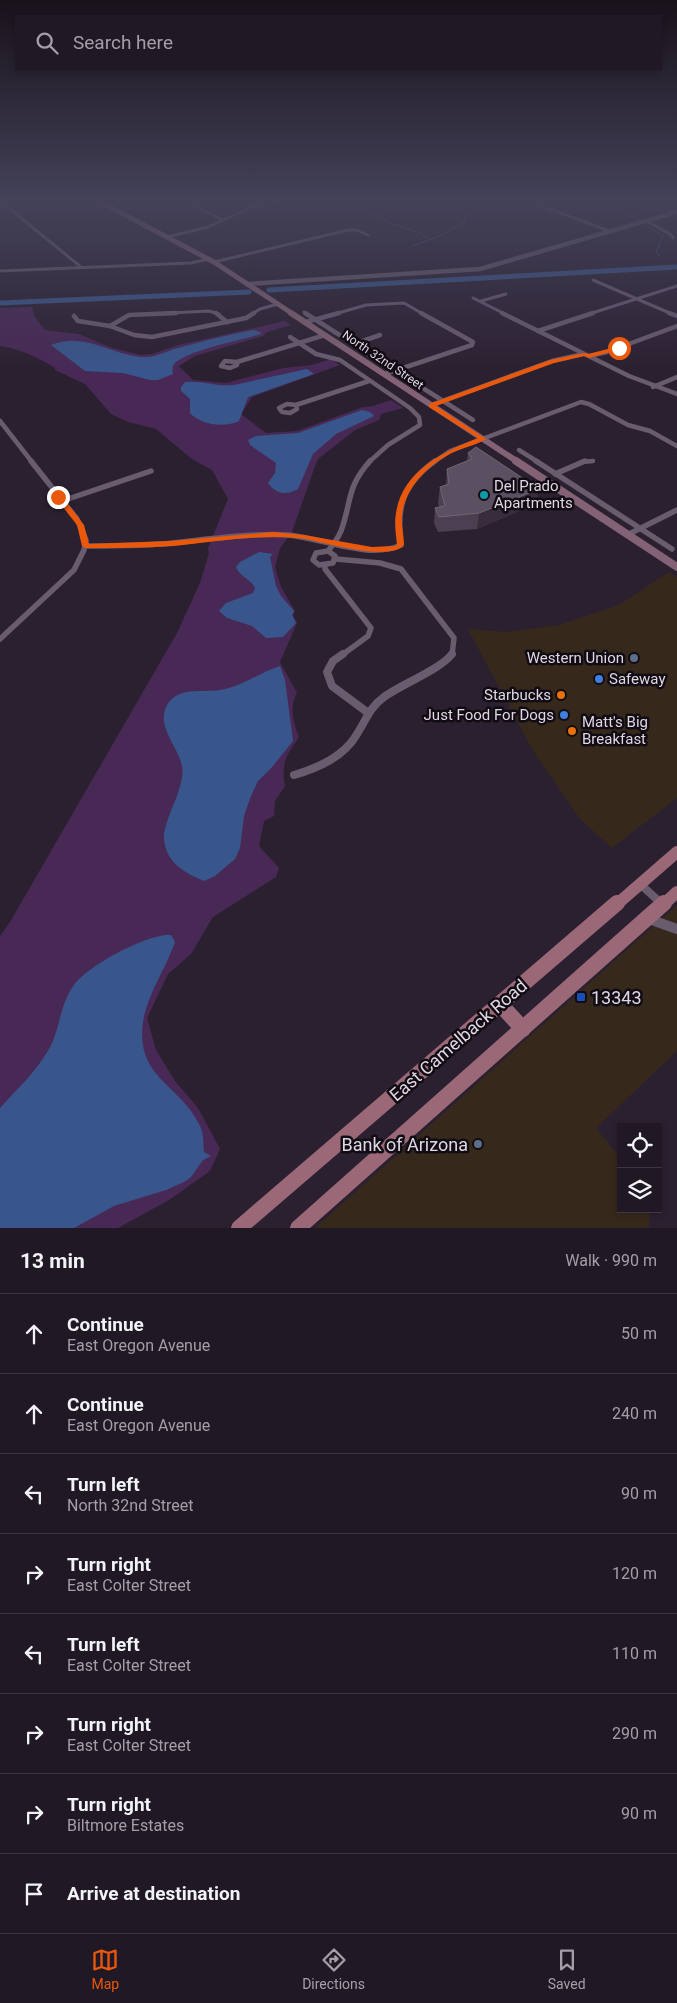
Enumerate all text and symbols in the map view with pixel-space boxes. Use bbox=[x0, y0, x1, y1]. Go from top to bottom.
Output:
search box bbox=[15, 15, 662, 70]
icon: search bbox=[33, 29, 61, 57]
text: Search here bbox=[73, 31, 173, 54]
street label: North 32nd Street bbox=[340, 328, 426, 392]
route start bbox=[608, 337, 631, 360]
place label: Del Prado Apartments bbox=[494, 477, 573, 512]
route end bbox=[47, 486, 70, 509]
marker: Del Prado Apartments bbox=[478, 489, 490, 501]
place label: Western Union bbox=[527, 649, 624, 667]
marker: Western Union bbox=[628, 652, 640, 664]
place label: Safeway bbox=[609, 670, 665, 688]
marker: Safeway bbox=[593, 673, 605, 685]
place label: Starbucks bbox=[484, 686, 551, 704]
marker: Starbucks bbox=[555, 689, 567, 701]
place label: Just Food For Dogs bbox=[424, 706, 554, 724]
marker: Just Food For Dogs bbox=[558, 709, 570, 721]
place label: Matt's Big Breakfast bbox=[582, 713, 648, 748]
marker: Matt's Big Breakfast bbox=[566, 725, 578, 737]
street label: East Camelback Road bbox=[385, 975, 531, 1105]
place label: 13343 bbox=[591, 987, 642, 1008]
marker: 13343 bbox=[575, 991, 587, 1003]
map controls bbox=[617, 1123, 662, 1213]
button: locate bbox=[617, 1123, 662, 1168]
place label: Bank of Arizona bbox=[341, 1134, 468, 1155]
marker: Bank of Arizona bbox=[472, 1138, 484, 1150]
button: layers bbox=[617, 1168, 662, 1213]
text: 13 min bbox=[20, 1249, 85, 1273]
text: Walk · 990 m bbox=[565, 1251, 657, 1270]
text: Continue bbox=[67, 1313, 144, 1336]
icon: ahead bbox=[20, 1320, 48, 1348]
text: 50 m bbox=[621, 1324, 657, 1343]
text: East Oregon Avenue bbox=[67, 1336, 210, 1355]
text: Continue bbox=[67, 1393, 144, 1416]
icon: ahead bbox=[20, 1400, 48, 1428]
text: 240 m bbox=[612, 1404, 657, 1423]
text: East Oregon Avenue bbox=[67, 1416, 210, 1435]
text: Turn left bbox=[67, 1473, 140, 1496]
icon: left bbox=[20, 1480, 48, 1508]
text: 90 m bbox=[621, 1484, 657, 1503]
text: North 32nd Street bbox=[67, 1496, 193, 1515]
text: Turn right bbox=[67, 1553, 151, 1576]
icon: right bbox=[20, 1560, 48, 1588]
text: 120 m bbox=[612, 1564, 657, 1583]
text: East Colter Street bbox=[67, 1576, 191, 1595]
text: Turn left bbox=[67, 1633, 140, 1656]
icon: left bbox=[20, 1640, 48, 1668]
text: 110 m bbox=[612, 1644, 657, 1663]
text: East Colter Street bbox=[67, 1656, 191, 1675]
text: Turn right bbox=[67, 1713, 151, 1736]
icon: right bbox=[20, 1720, 48, 1748]
text: 290 m bbox=[612, 1724, 657, 1743]
text: East Colter Street bbox=[67, 1736, 191, 1755]
text: Turn right bbox=[67, 1793, 151, 1816]
icon: right bbox=[20, 1800, 48, 1828]
text: 90 m bbox=[621, 1804, 657, 1823]
text: Biltmore Estates bbox=[67, 1816, 184, 1835]
icon: arrive bbox=[20, 1880, 48, 1908]
text: Arrive at destination bbox=[67, 1882, 240, 1905]
tab: Map bbox=[91, 1946, 119, 1992]
tab: Directions bbox=[302, 1946, 365, 1992]
tab: Saved bbox=[548, 1946, 586, 1992]

